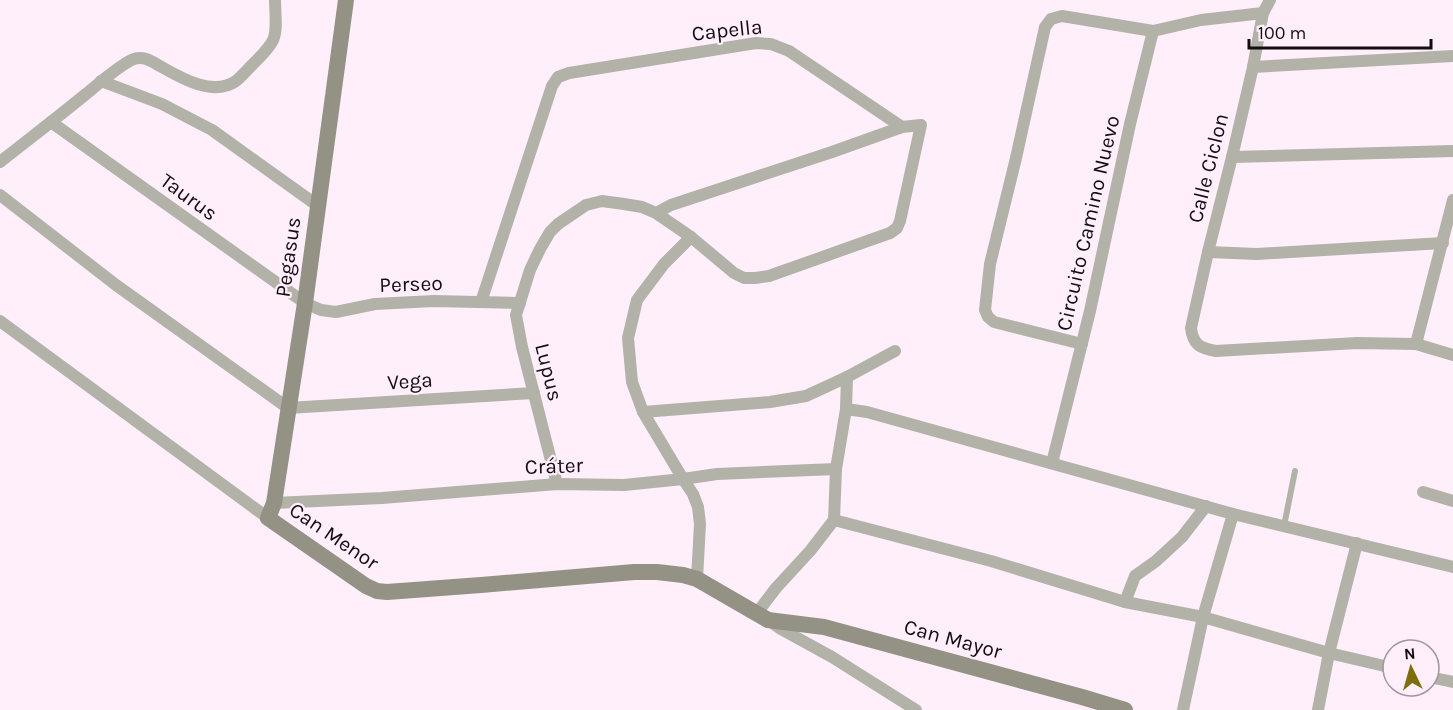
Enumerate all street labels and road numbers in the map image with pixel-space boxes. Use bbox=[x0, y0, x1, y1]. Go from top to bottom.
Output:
street label: Capella bbox=[691, 14, 763, 46]
street label: Calle Ciclon bbox=[1183, 111, 1233, 225]
street label: Circuito Camino Nuevo bbox=[1052, 113, 1124, 333]
street label: Taurus bbox=[156, 168, 222, 226]
street label: Pegasus bbox=[271, 215, 305, 299]
street label: Perseo bbox=[379, 271, 443, 297]
street label: Lupus bbox=[530, 341, 568, 403]
street label: Vega bbox=[387, 367, 433, 395]
street label: Cráter bbox=[524, 453, 584, 479]
street label: Can Menor bbox=[285, 497, 383, 575]
street label: Can Mayor bbox=[901, 614, 1005, 664]

